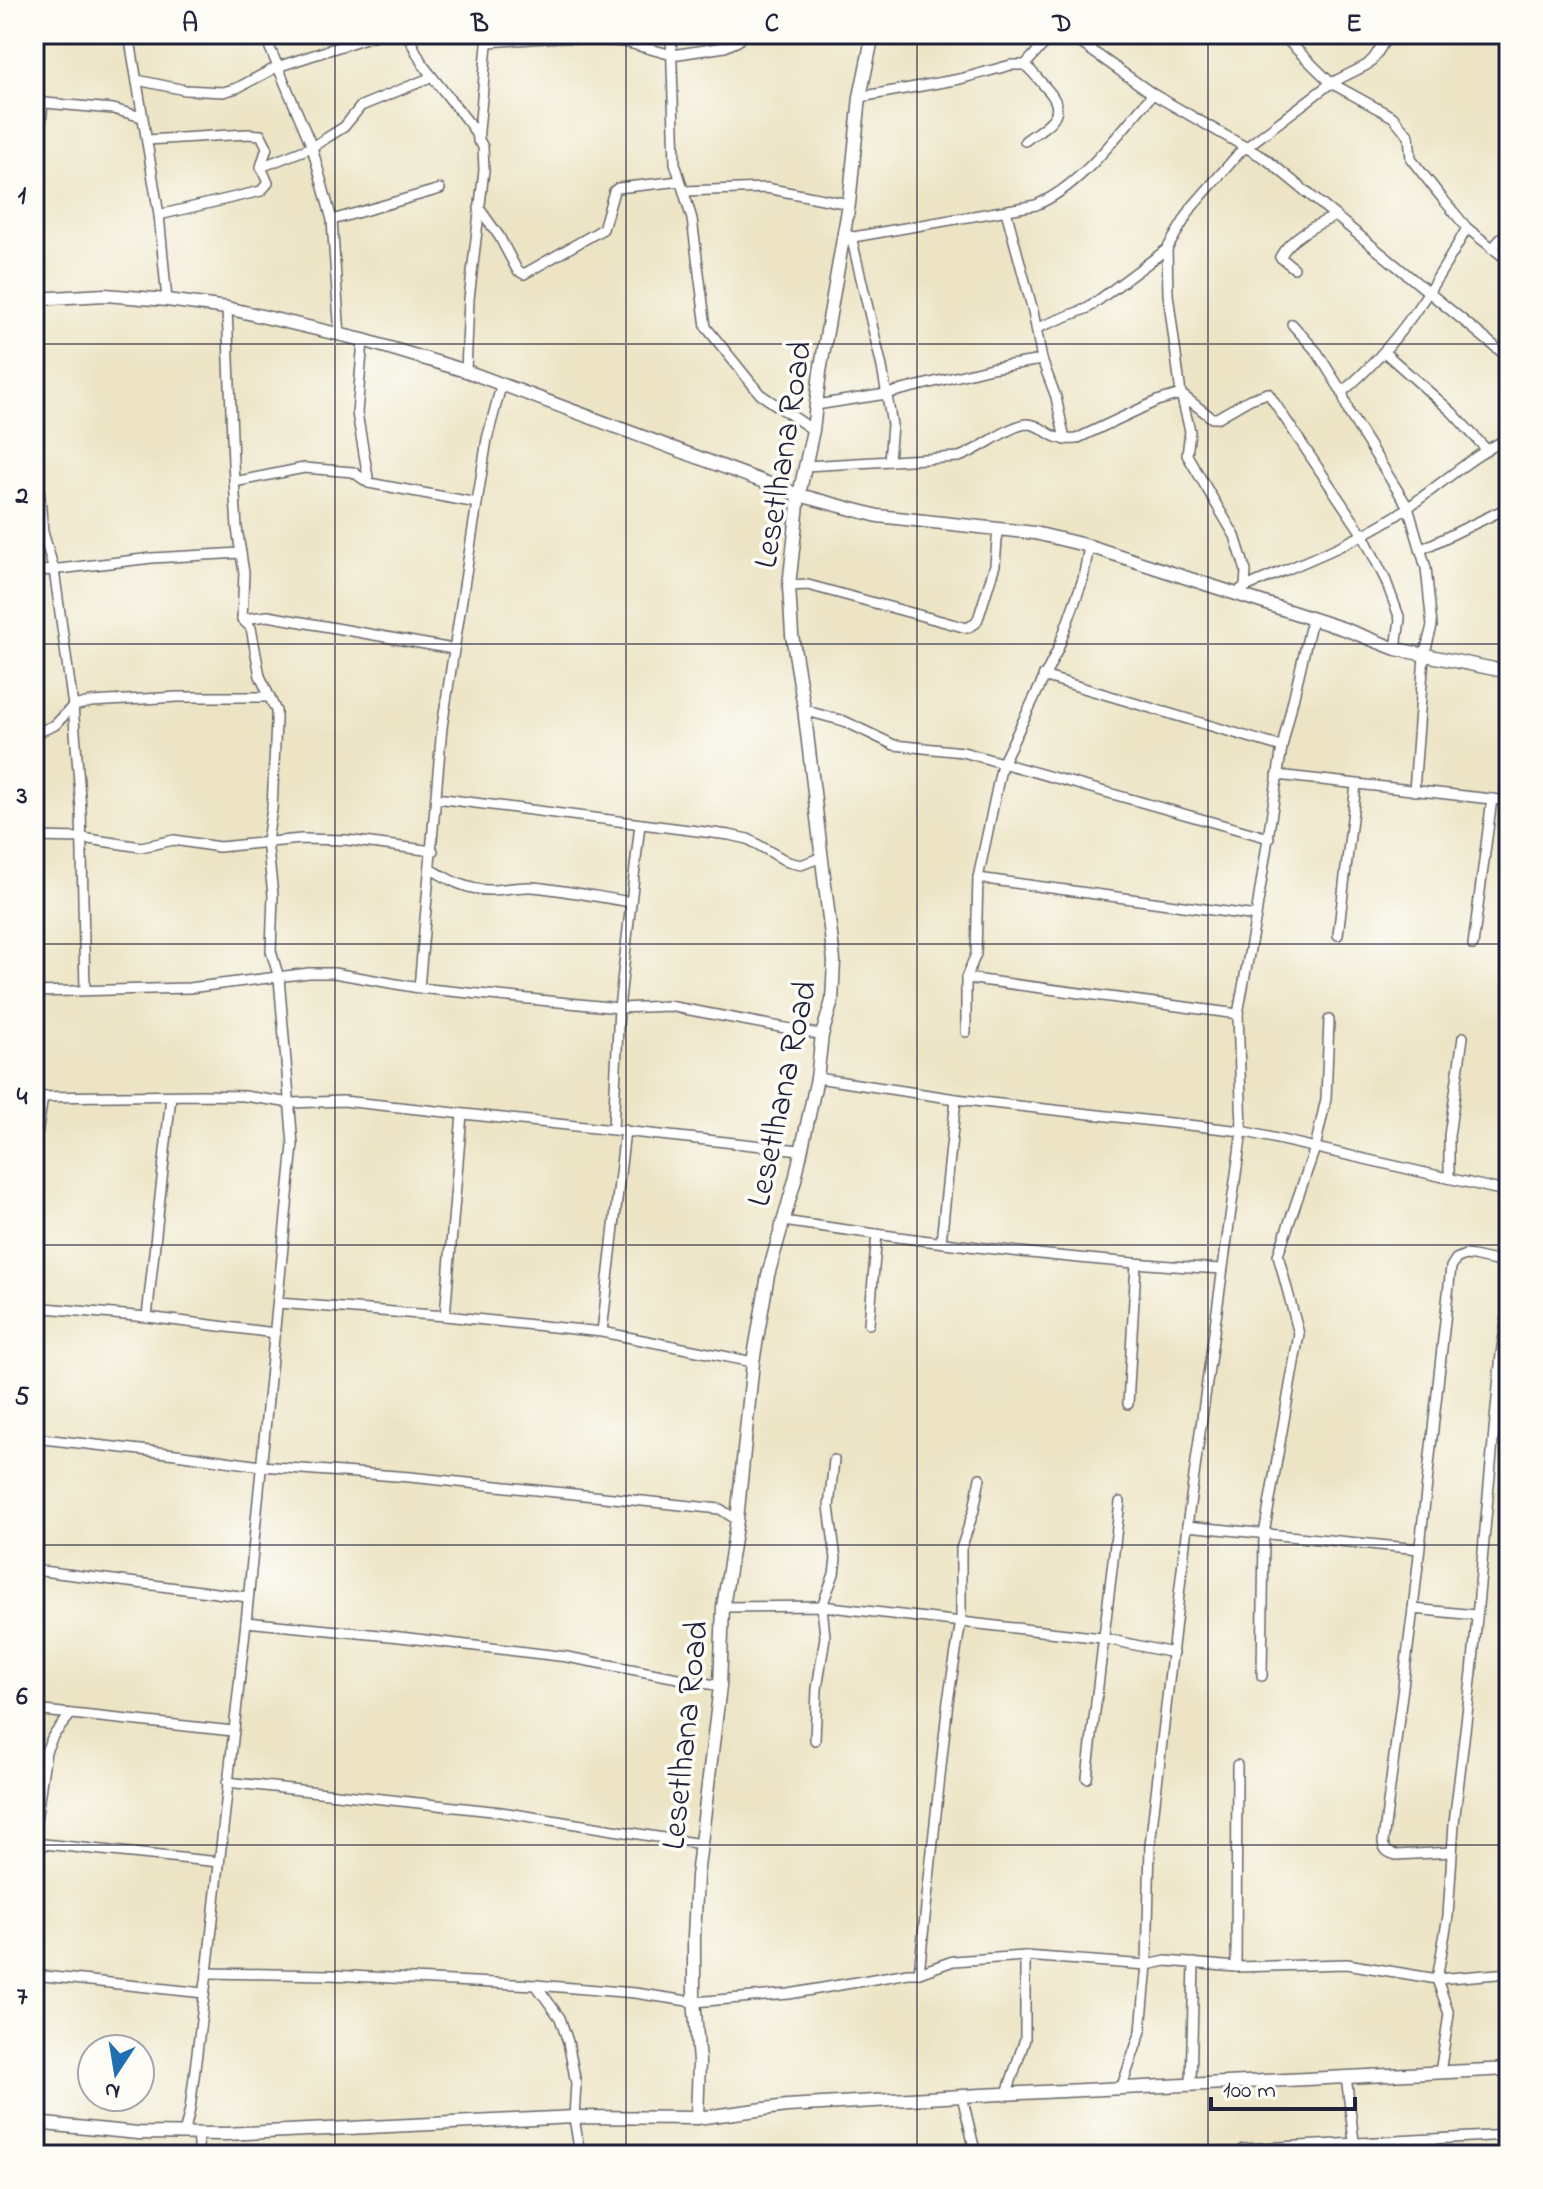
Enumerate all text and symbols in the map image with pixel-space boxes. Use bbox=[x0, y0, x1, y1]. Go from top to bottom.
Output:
text: A bbox=[182, 6, 198, 44]
text: B bbox=[470, 6, 489, 44]
text: C bbox=[765, 6, 779, 44]
text: D bbox=[1051, 6, 1072, 44]
text: E bbox=[1346, 6, 1362, 44]
text: 1 bbox=[18, 178, 27, 216]
street label: Lesetlhana Road bbox=[742, 337, 828, 572]
text: 2 bbox=[15, 478, 29, 516]
text: 3 bbox=[16, 778, 28, 816]
street label: Lesetlhana Road bbox=[736, 976, 832, 1211]
text: 4 bbox=[17, 1079, 28, 1117]
text: 5 bbox=[15, 1379, 30, 1417]
street label: Lesetlhana Road bbox=[650, 1619, 724, 1852]
text: 6 bbox=[16, 1679, 28, 1717]
text: 7 bbox=[17, 1979, 28, 2017]
north arrow bbox=[76, 2033, 156, 2113]
scale bar bbox=[1211, 2061, 1355, 2111]
text: N bbox=[102, 2072, 123, 2107]
text: 100 m bbox=[1223, 2074, 1276, 2109]

